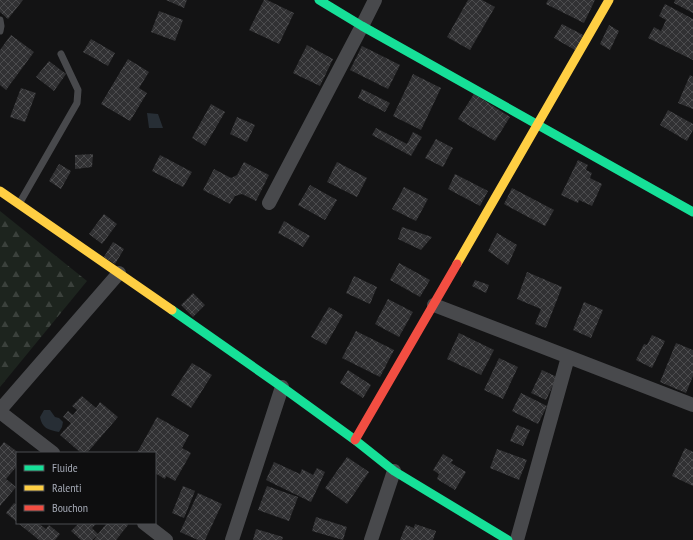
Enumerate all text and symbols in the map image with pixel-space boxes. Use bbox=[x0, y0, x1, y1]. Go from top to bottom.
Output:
legend bbox=[16, 452, 156, 524]
text: Fluide bbox=[52, 460, 78, 475]
text: Ralenti bbox=[52, 480, 81, 495]
text: Bouchon bbox=[52, 500, 88, 515]

